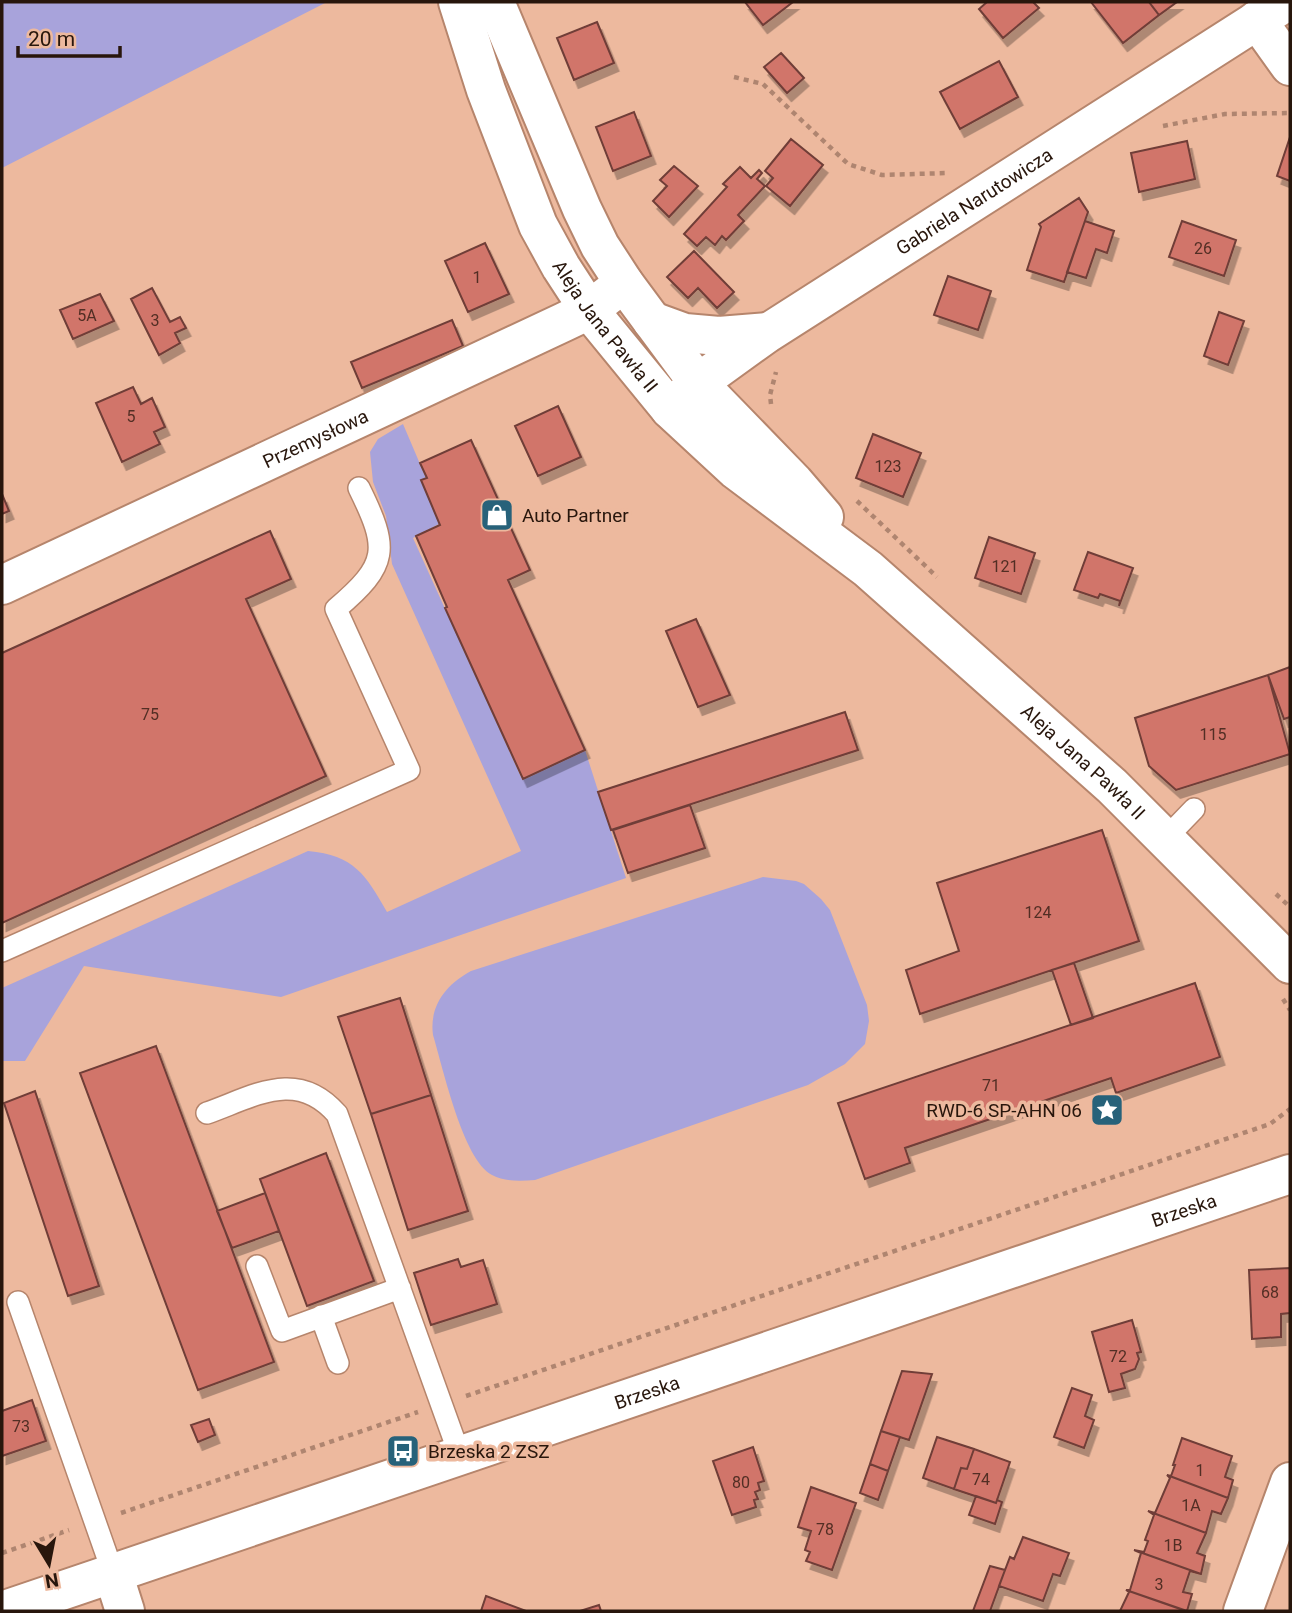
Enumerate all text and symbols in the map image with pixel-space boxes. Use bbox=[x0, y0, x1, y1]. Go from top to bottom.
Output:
scale bar bbox=[18, 14, 119, 58]
text: 20 m bbox=[28, 27, 75, 51]
street label: Gabriela Narutowicza bbox=[892, 143, 1057, 260]
house number: 26 bbox=[1194, 239, 1212, 258]
street label: Aleja Jana Pawła II bbox=[548, 256, 663, 397]
house number: 1 bbox=[473, 268, 482, 287]
house number: 5A bbox=[77, 306, 97, 325]
house number: 3 bbox=[151, 311, 160, 330]
street label: Przemysłowa bbox=[259, 404, 372, 473]
house number: 5 bbox=[127, 407, 136, 426]
house number: 123 bbox=[875, 457, 901, 476]
shop icon: Auto Partner bbox=[478, 496, 516, 534]
place label: Auto Partner bbox=[522, 504, 629, 527]
house number: 121 bbox=[992, 557, 1018, 576]
street label: Aleja Jana Pawła II bbox=[1016, 700, 1150, 825]
house number: 75 bbox=[141, 705, 159, 724]
house number: 115 bbox=[1200, 725, 1226, 744]
house number: 124 bbox=[1025, 903, 1051, 922]
house number: 71 bbox=[982, 1076, 1000, 1095]
place icon: RWD-6 SP-AHN 06 bbox=[1088, 1091, 1126, 1129]
place label: RWD-6 SP-AHN 06 bbox=[926, 1099, 1082, 1122]
street label: Brzeska bbox=[1148, 1189, 1220, 1232]
house number: 68 bbox=[1261, 1283, 1279, 1302]
house number: 72 bbox=[1109, 1347, 1127, 1366]
street label: Brzeska bbox=[611, 1371, 683, 1414]
house number: 73 bbox=[12, 1417, 30, 1436]
bus stop icon: Brzeska 2 ZSZ bbox=[384, 1432, 422, 1470]
place label: Brzeska 2 ZSZ bbox=[428, 1440, 550, 1463]
house number: 1 bbox=[1196, 1461, 1205, 1480]
house number: 74 bbox=[972, 1470, 990, 1489]
house number: 80 bbox=[732, 1473, 750, 1492]
house number: 1A bbox=[1181, 1496, 1201, 1515]
house number: 78 bbox=[816, 1520, 834, 1539]
north arrow bbox=[14, 1529, 84, 1599]
house number: 1B bbox=[1164, 1536, 1183, 1555]
text: N bbox=[43, 1568, 60, 1593]
house number: 3 bbox=[1155, 1575, 1164, 1594]

